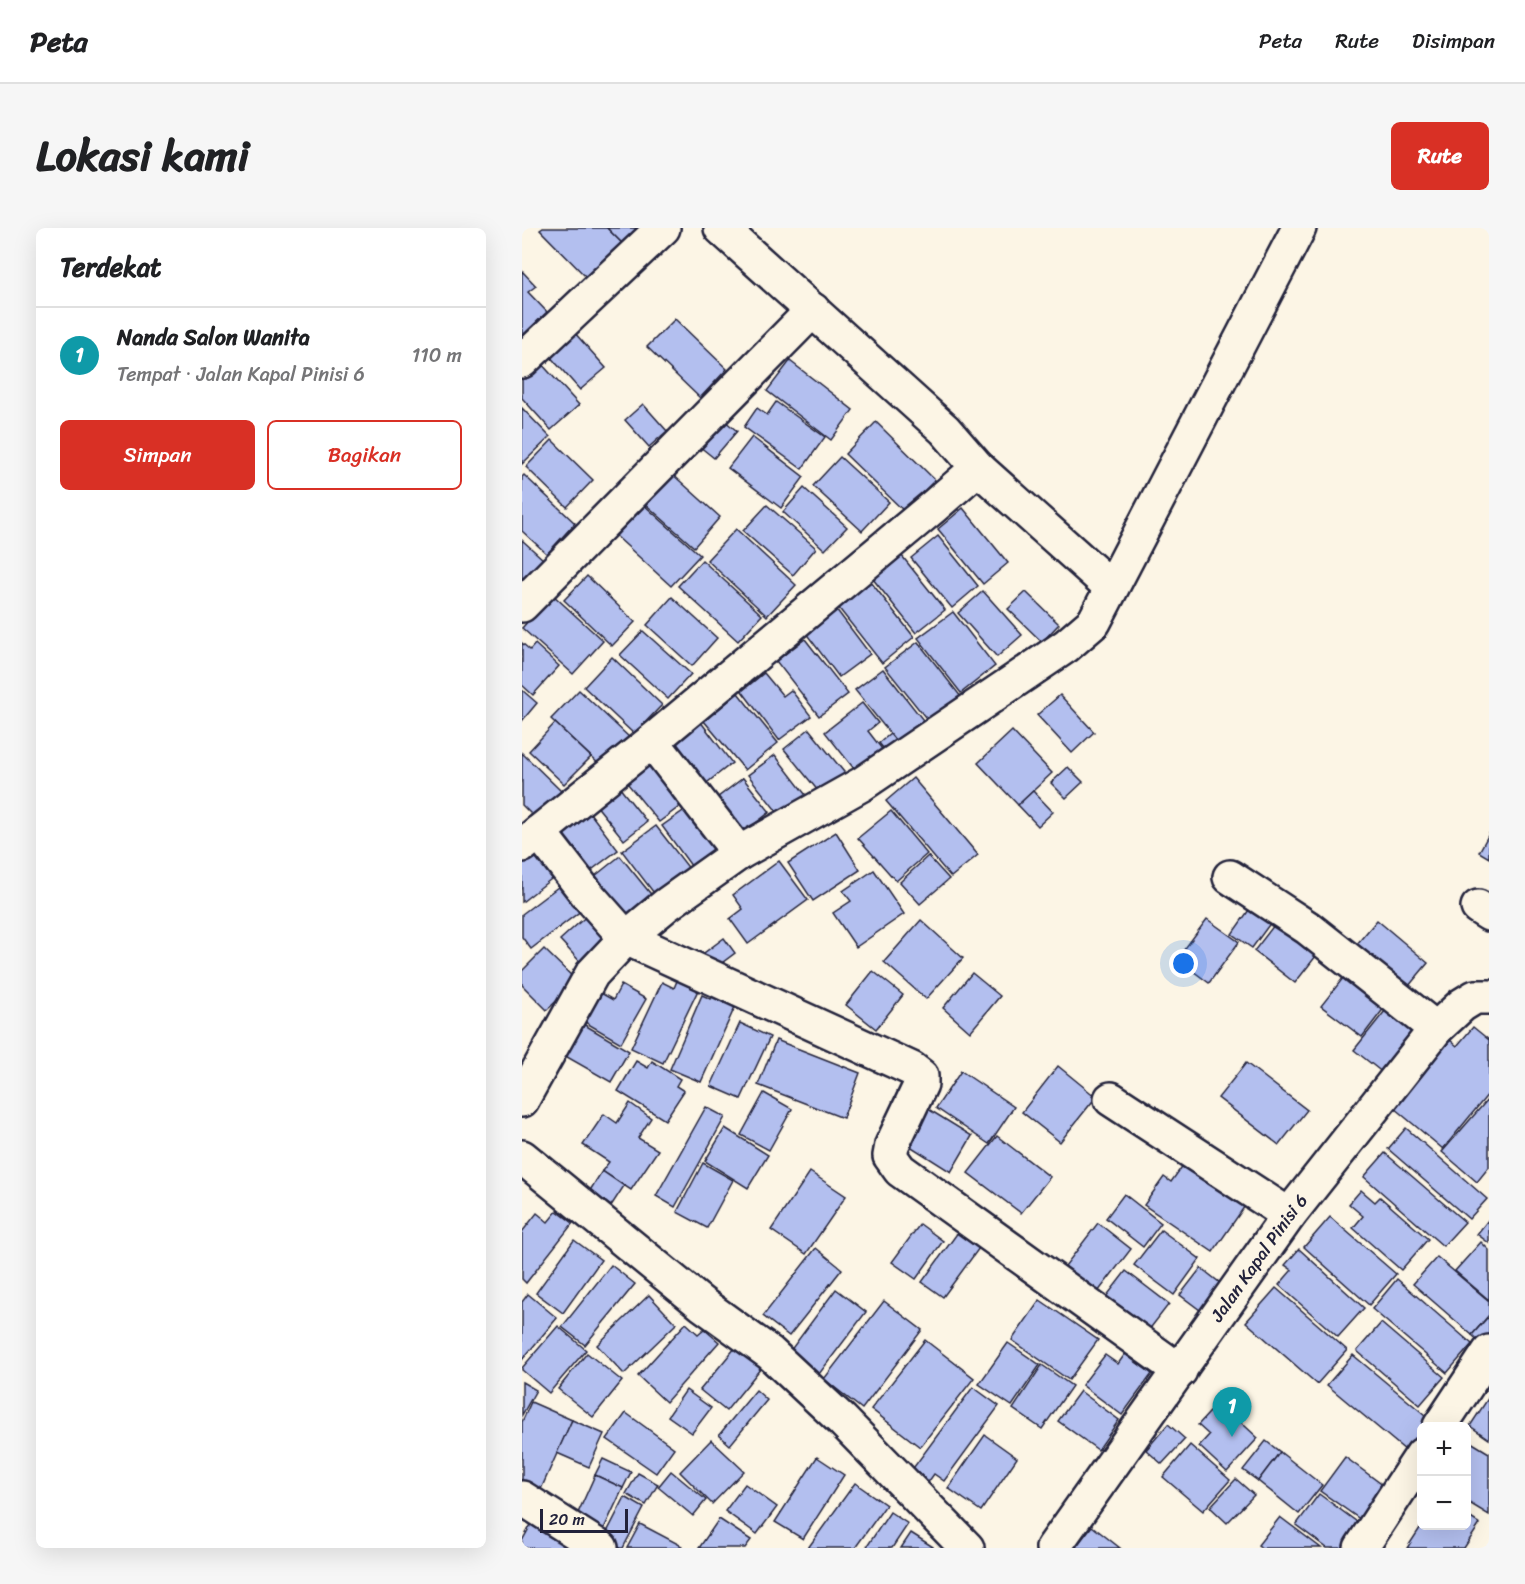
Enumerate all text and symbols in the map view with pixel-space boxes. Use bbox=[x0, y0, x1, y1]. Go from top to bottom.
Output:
text: Peta bbox=[30, 17, 88, 66]
text: Peta bbox=[1259, 22, 1302, 60]
text: Rute bbox=[1335, 22, 1379, 60]
text: Disimpan bbox=[1412, 22, 1495, 60]
text: Lokasi kami bbox=[36, 119, 249, 193]
button: Rute bbox=[1391, 122, 1489, 190]
text: Terdekat bbox=[60, 244, 161, 290]
text: Nanda Salon Wanita bbox=[117, 318, 310, 357]
text: 1 bbox=[75, 338, 84, 373]
text: 110 m bbox=[412, 338, 462, 373]
text: Tempat · Jalan Kapal Pinisi 6 bbox=[117, 357, 365, 392]
button: Simpan bbox=[60, 420, 255, 490]
button: Bagikan bbox=[267, 420, 462, 490]
your location bbox=[1169, 949, 1198, 978]
street label: Jalan Kapal Pinisi 6 bbox=[1201, 1186, 1316, 1330]
pin: 1 bbox=[1212, 1388, 1252, 1437]
map controls bbox=[1417, 1422, 1471, 1530]
button: + bbox=[1417, 1422, 1471, 1476]
button: − bbox=[1417, 1476, 1471, 1530]
text: 20 m bbox=[549, 1505, 585, 1534]
scale bar bbox=[540, 1506, 628, 1534]

